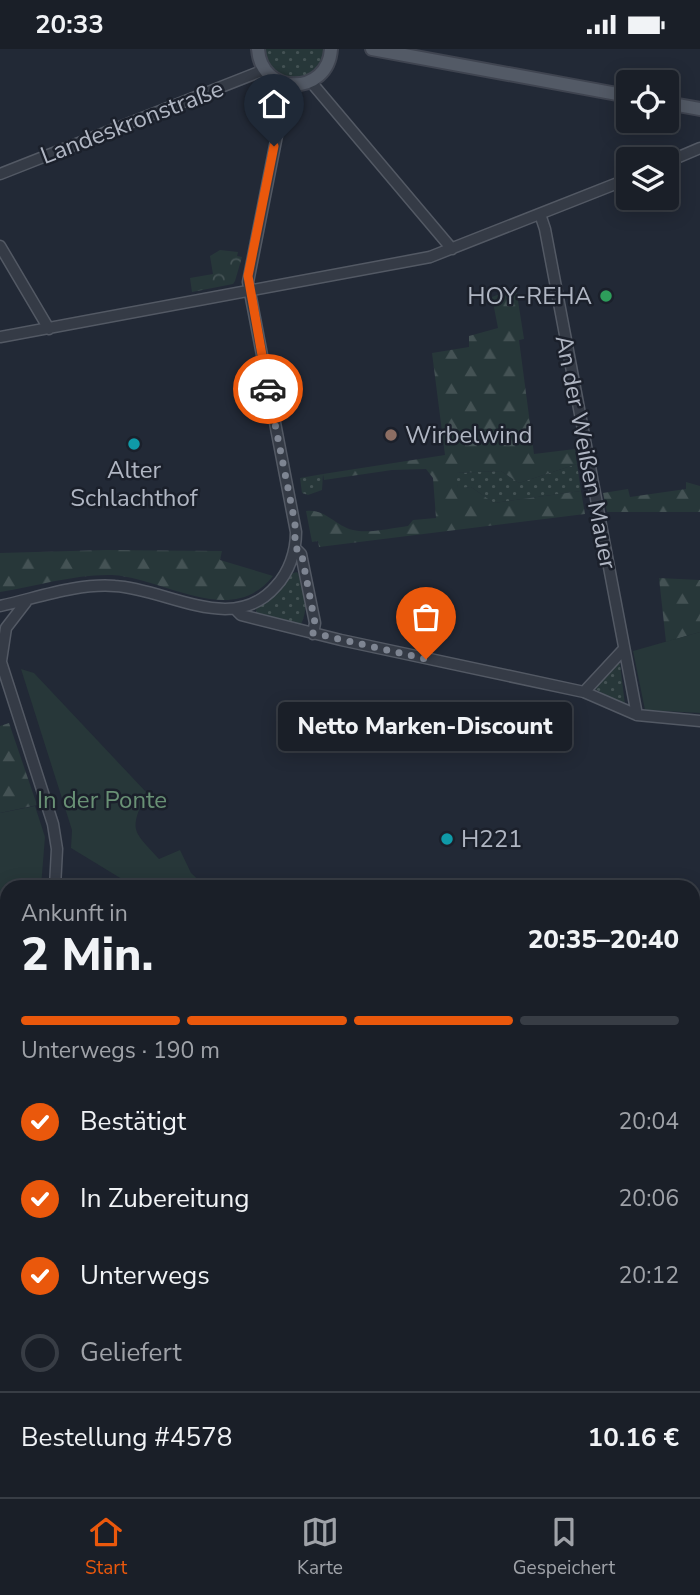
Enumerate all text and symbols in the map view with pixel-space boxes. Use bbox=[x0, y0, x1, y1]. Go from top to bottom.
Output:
text: 20:33 bbox=[35, 7, 104, 42]
map controls bbox=[616, 70, 679, 210]
button: locate bbox=[616, 70, 679, 133]
street label: Landeskronstraße bbox=[36, 72, 228, 172]
pin bbox=[244, 74, 304, 146]
icon: home bbox=[255, 85, 293, 123]
button: layers bbox=[616, 147, 679, 210]
place label: HOY-REHA bbox=[467, 280, 593, 312]
marker: HOY-REHA bbox=[598, 288, 614, 304]
street label: An der Weißen Mauer bbox=[548, 332, 624, 572]
courier bbox=[233, 354, 303, 424]
icon: car bbox=[249, 370, 287, 408]
place label: Wirbelwind bbox=[405, 419, 533, 451]
marker: Wirbelwind bbox=[383, 427, 399, 443]
marker: Alter Schlachthof bbox=[126, 436, 142, 452]
place label: Alter Schlachthof bbox=[70, 454, 199, 514]
pin bbox=[396, 587, 456, 659]
icon: bag bbox=[407, 598, 445, 636]
callout: Netto Marken-Discount bbox=[279, 701, 573, 750]
text: Netto Marken-Discount bbox=[297, 711, 553, 742]
park label: In der Ponte bbox=[37, 784, 167, 816]
place label: H221 bbox=[461, 823, 522, 855]
marker: H221 bbox=[439, 831, 455, 847]
text: Ankunft in bbox=[21, 898, 128, 929]
text: 20:35–20:40 bbox=[528, 922, 679, 957]
text: 2 Min. bbox=[21, 923, 153, 986]
text: Unterwegs · 190 m bbox=[21, 1035, 220, 1066]
icon: check bbox=[21, 1103, 59, 1141]
text: Bestätigt bbox=[80, 1104, 186, 1139]
text: 20:04 bbox=[619, 1106, 679, 1137]
icon: check bbox=[21, 1180, 59, 1218]
text: In Zubereitung bbox=[80, 1181, 249, 1216]
text: 20:06 bbox=[619, 1183, 679, 1214]
icon: check bbox=[21, 1257, 59, 1295]
text: Unterwegs bbox=[80, 1258, 210, 1293]
text: 20:12 bbox=[619, 1260, 679, 1291]
text: Geliefert bbox=[80, 1335, 181, 1370]
text: Bestellung #4578 bbox=[21, 1420, 232, 1455]
text: 10.16 € bbox=[588, 1420, 679, 1455]
tab: Start bbox=[85, 1513, 127, 1581]
tab: Karte bbox=[297, 1513, 343, 1581]
tab: Gespeichert bbox=[513, 1513, 615, 1581]

